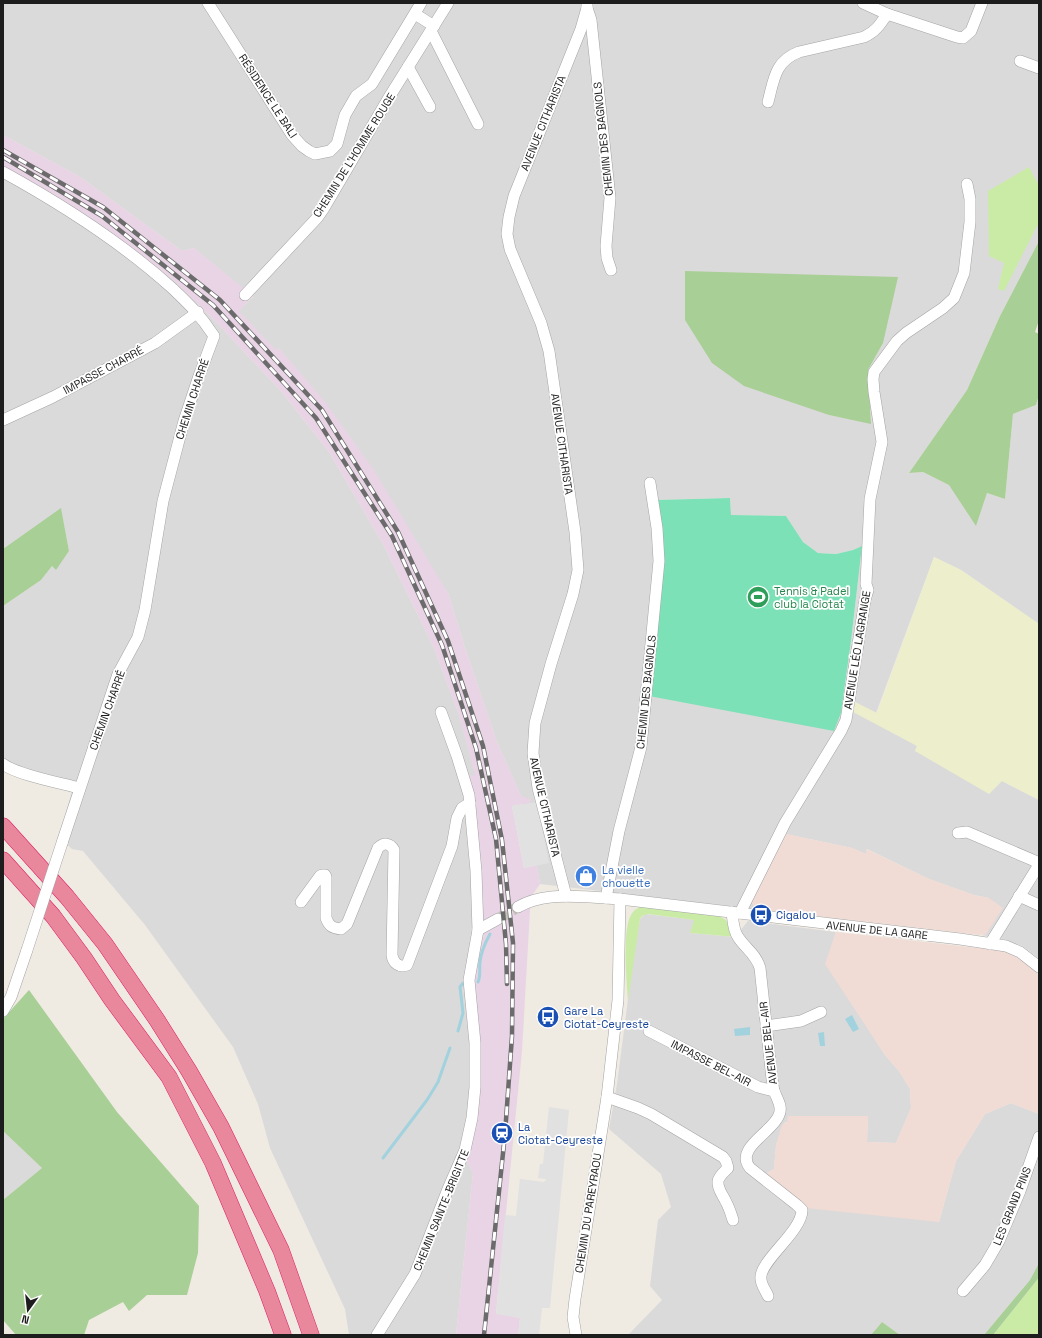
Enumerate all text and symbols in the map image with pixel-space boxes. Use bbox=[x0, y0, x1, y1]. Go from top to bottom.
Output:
street label: RÉSIDENCE LE BALI bbox=[236, 51, 300, 141]
street label: AVENUE CITHARISTA bbox=[517, 73, 569, 173]
street label: CHEMIN DES BAGNOLS bbox=[590, 81, 616, 197]
street label: CHEMIN DE L'HOMME ROUGE bbox=[310, 90, 398, 220]
street label: IMPASSE CHARRÉ bbox=[60, 343, 146, 397]
street label: CHEMIN CHARRÉ bbox=[172, 357, 212, 441]
street label: AVENUE CITHARISTA bbox=[548, 393, 576, 496]
sports icon: Tennis & Padel club la Ciotat bbox=[745, 584, 771, 610]
place label: Tennis & Padel club la Ciotat bbox=[774, 584, 849, 611]
street label: AVENUE LÉO LAGRANGE bbox=[841, 590, 873, 710]
street label: CHEMIN DES BAGNOLS bbox=[633, 634, 659, 750]
street label: CHEMIN CHARRÉ bbox=[86, 668, 128, 752]
street label: AVENUE CITHARISTA bbox=[527, 756, 563, 858]
shop icon: La vielle chouette bbox=[573, 863, 599, 889]
place label: La vielle chouette bbox=[602, 863, 650, 890]
bus stop icon: Cigalou bbox=[748, 902, 774, 928]
place label: Cigalou bbox=[776, 908, 815, 922]
street label: AVENUE DE LA GARE bbox=[825, 918, 929, 942]
street label: AVENUE BEL-AIR bbox=[756, 1001, 780, 1085]
bus stop icon: Gare La Ciotat-Ceyreste bbox=[535, 1004, 561, 1030]
place label: Gare La Ciotat-Ceyreste bbox=[564, 1004, 649, 1031]
street label: IMPASSE BEL-AIR bbox=[669, 1037, 753, 1089]
station icon: La Ciotat-Ceyreste bbox=[489, 1120, 515, 1146]
place label: La Ciotat-Ceyreste bbox=[518, 1120, 603, 1147]
street label: CHEMIN SAINTE-BRIGITTE bbox=[410, 1147, 472, 1273]
street label: CHEMIN DU PAREYRAOU bbox=[572, 1152, 604, 1274]
street label: LES GRAND PINS bbox=[990, 1164, 1034, 1247]
north arrow bbox=[8, 1290, 48, 1330]
text: N bbox=[20, 1312, 31, 1327]

